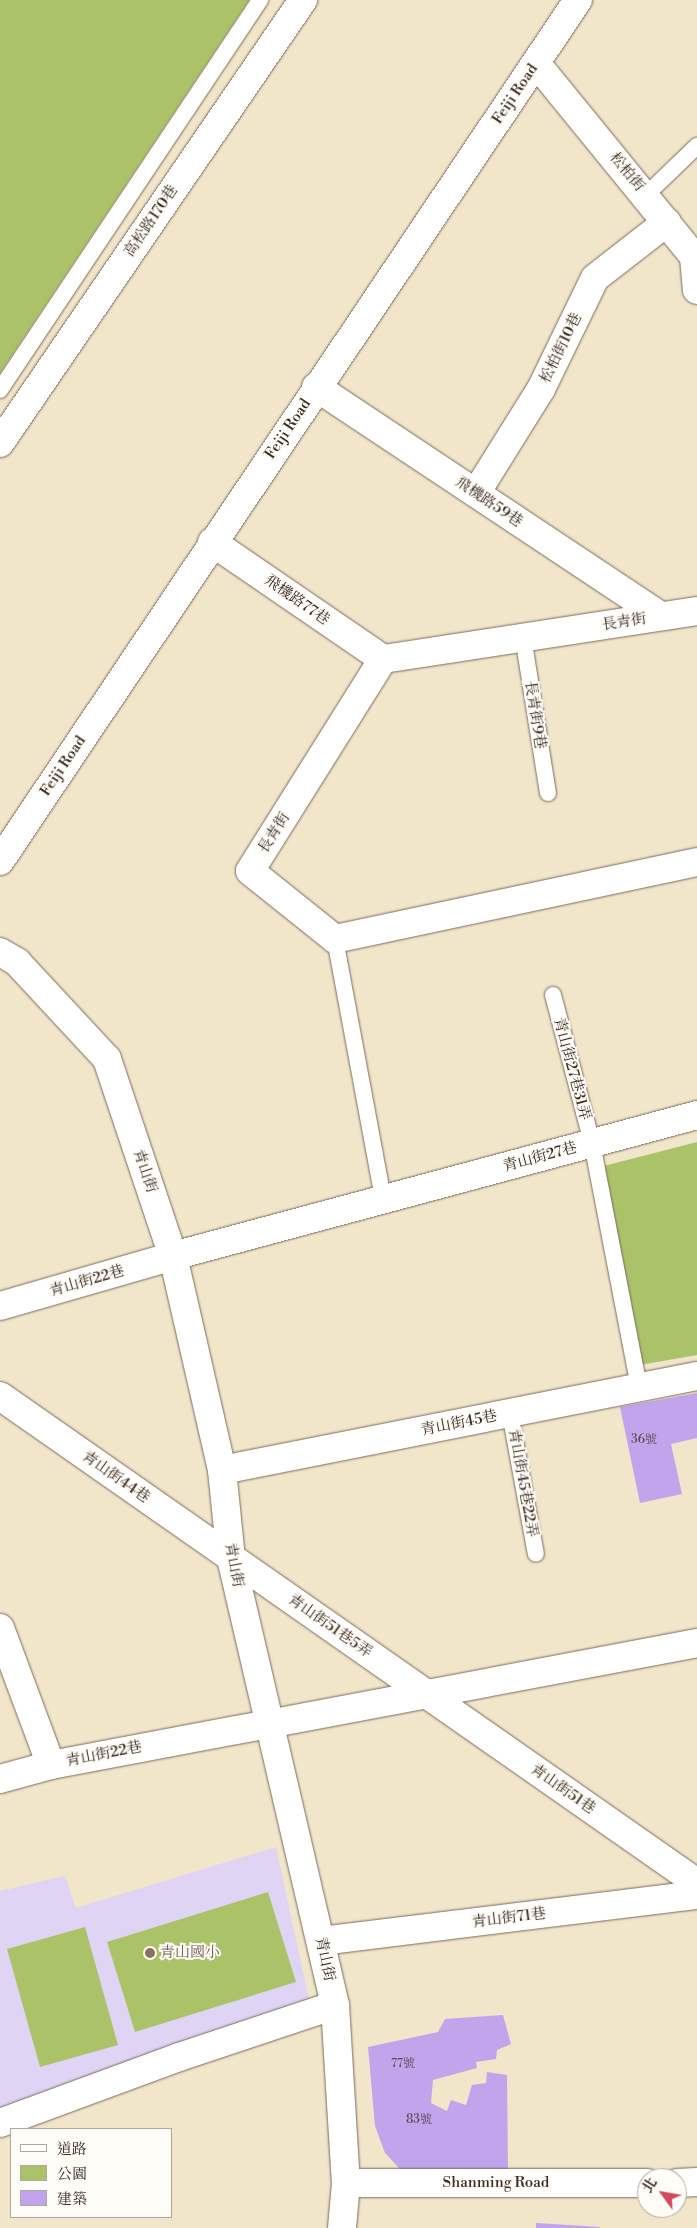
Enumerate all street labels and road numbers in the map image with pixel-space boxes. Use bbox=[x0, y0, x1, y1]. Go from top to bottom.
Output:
street label: Feiji Road bbox=[488, 60, 542, 128]
street label: 松柏街 bbox=[606, 149, 648, 195]
street label: 高松路170巷 bbox=[120, 182, 182, 260]
street label: 松柏街10巷 bbox=[536, 310, 586, 386]
street label: Feiji Road bbox=[261, 395, 315, 463]
street label: 飛機路59巷 bbox=[452, 473, 526, 531]
street label: 飛機路77巷 bbox=[261, 571, 333, 629]
street label: 長青街 bbox=[600, 610, 648, 634]
street label: 長青街9巷 bbox=[521, 679, 549, 751]
street label: Feiji Road bbox=[36, 732, 90, 800]
street label: 長青街 bbox=[254, 809, 294, 857]
street label: 青山街27巷31弄 bbox=[550, 1016, 594, 1122]
street label: 青山街27巷 bbox=[501, 1138, 579, 1176]
street label: 青山街 bbox=[129, 1147, 161, 1195]
street label: 青山街22巷 bbox=[47, 1262, 127, 1300]
street label: 青山街45巷 bbox=[419, 1407, 499, 1439]
street label: 青山街45巷22弄 bbox=[505, 1428, 541, 1538]
street label: 青山街44巷 bbox=[79, 1447, 153, 1507]
street label: 青山街 bbox=[221, 1541, 247, 1589]
street label: 青山街51巷5弄 bbox=[285, 1591, 375, 1661]
street label: 青山街22巷 bbox=[64, 1738, 144, 1770]
street label: 青山街51巷 bbox=[527, 1760, 599, 1818]
street label: 青山街71巷 bbox=[471, 1905, 547, 1931]
street label: 青山街 bbox=[312, 1935, 338, 1983]
street label: Shanming Road bbox=[443, 2174, 549, 2192]

